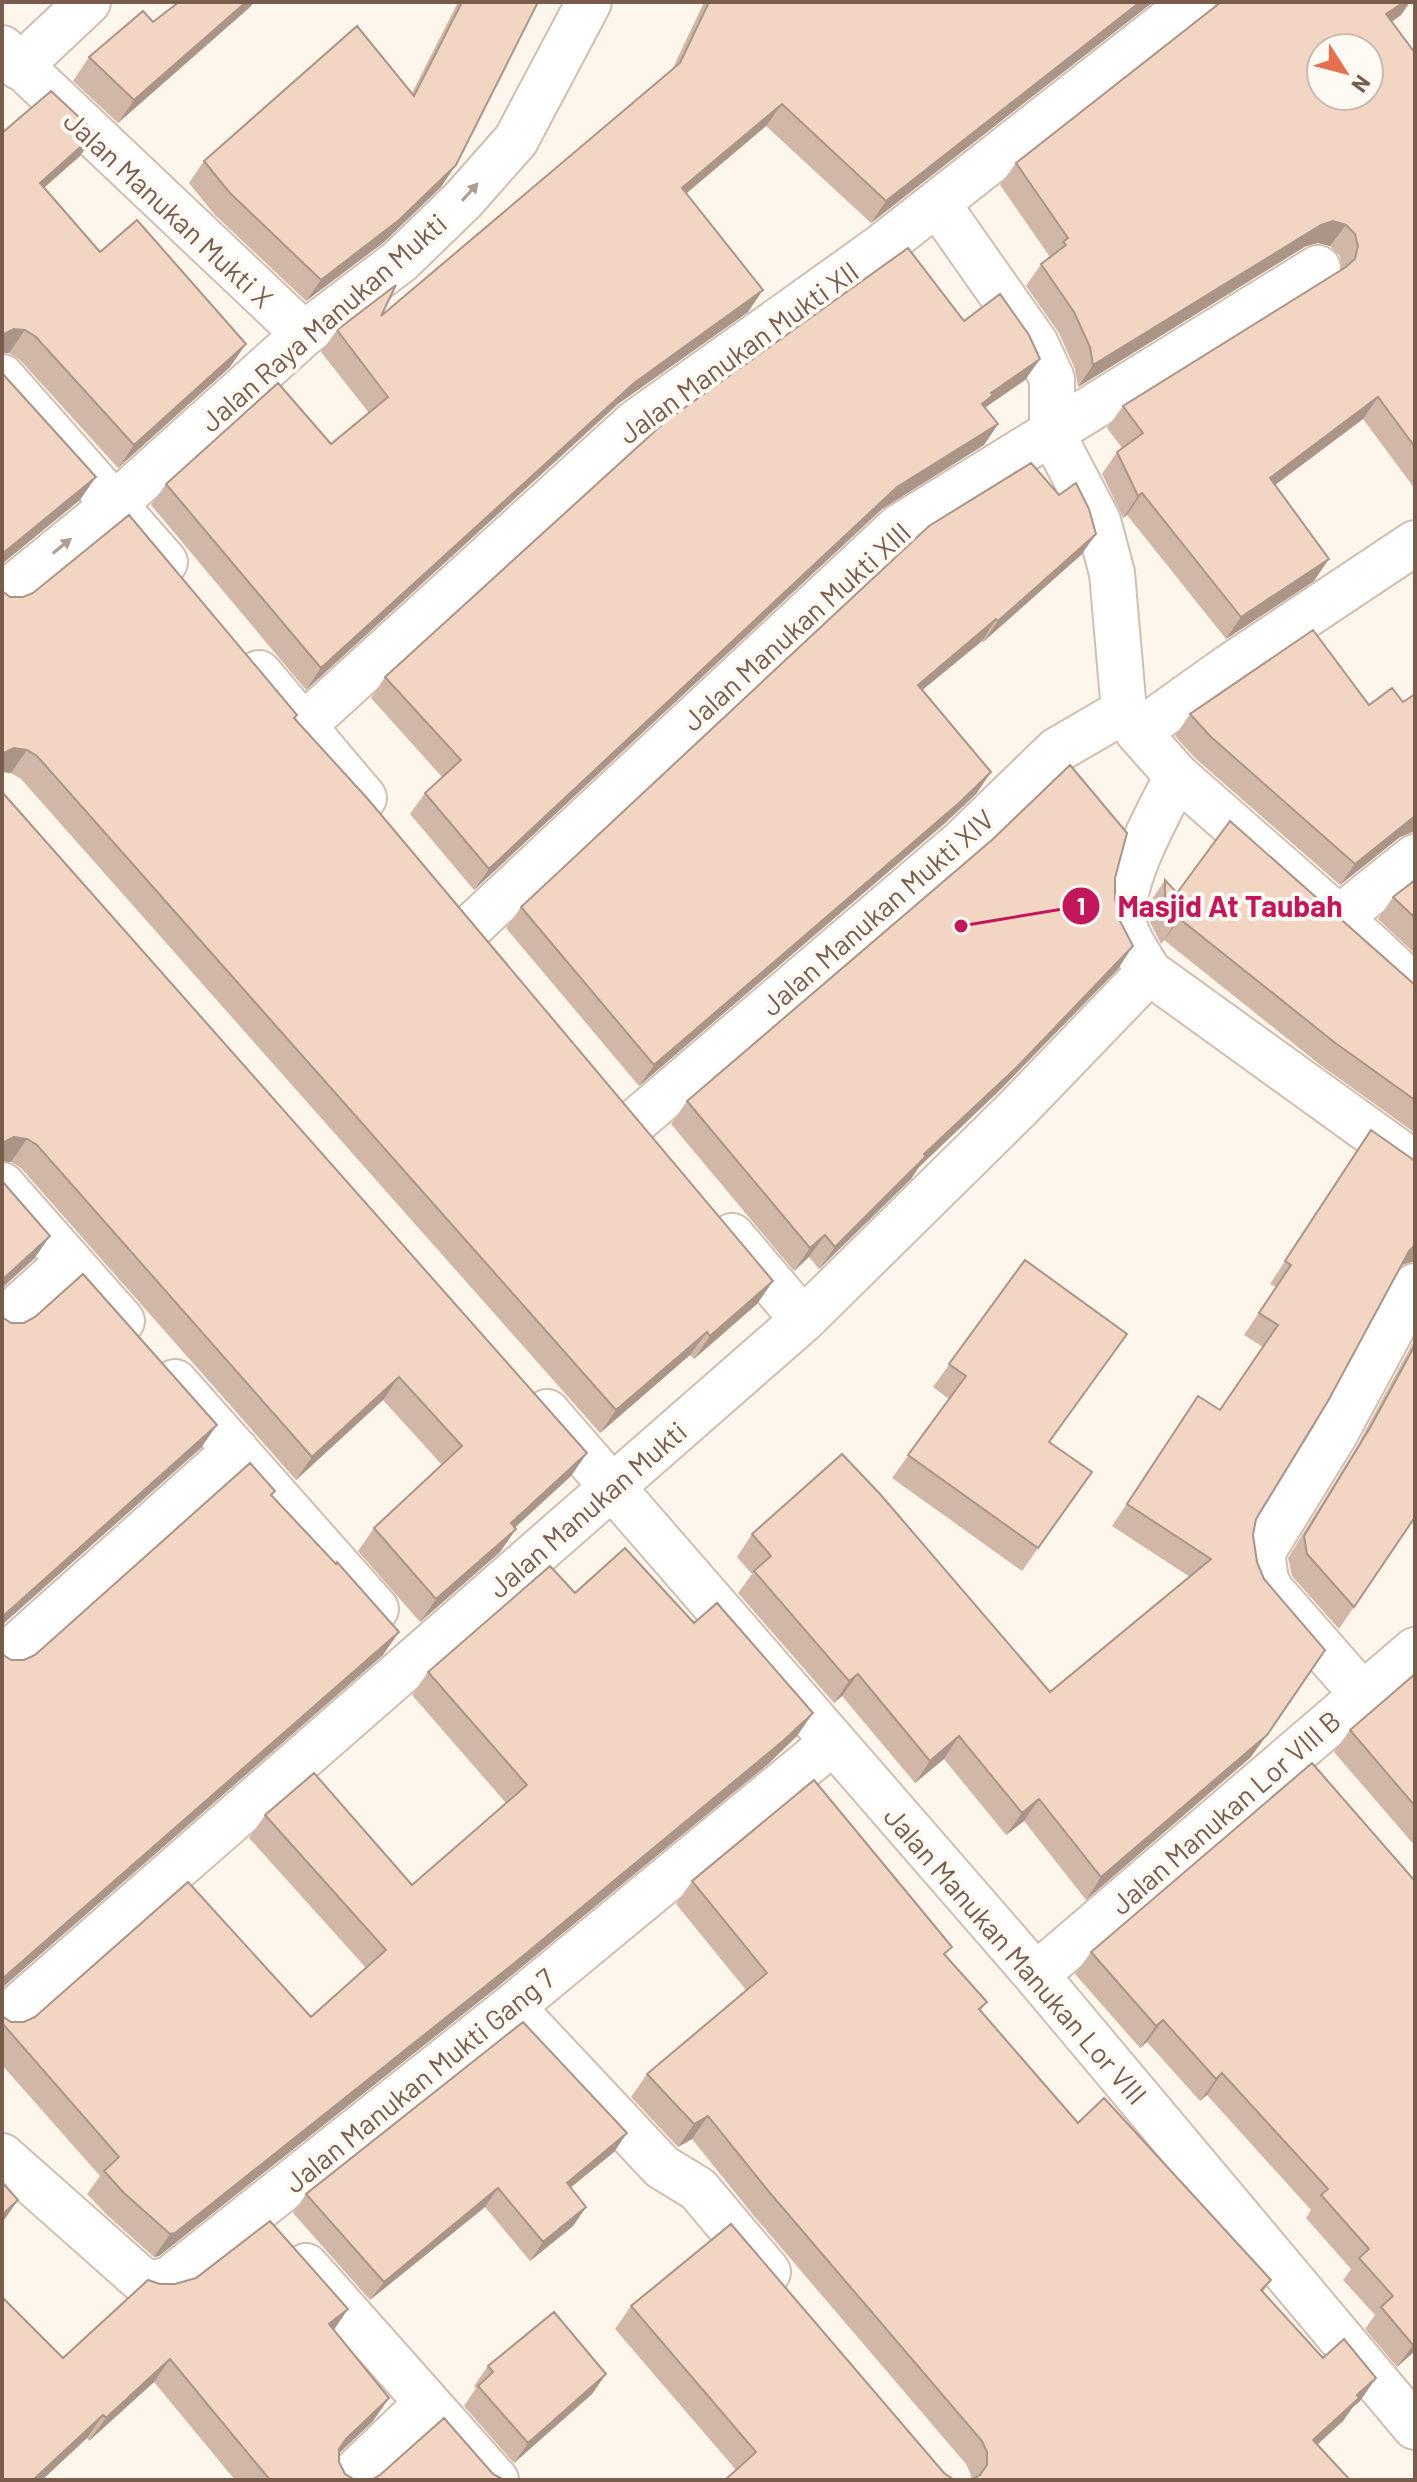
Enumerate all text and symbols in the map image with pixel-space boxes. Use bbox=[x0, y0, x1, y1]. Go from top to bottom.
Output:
north arrow bbox=[1305, 32, 1385, 112]
text: N bbox=[1347, 71, 1377, 98]
street label: Jalan Manukan Mukti X bbox=[57, 103, 281, 315]
one-way arrow bbox=[460, 183, 478, 202]
street label: Jalan Raya Manukan Mukti bbox=[193, 206, 453, 438]
street label: Jalan Manukan Mukti XII bbox=[611, 254, 865, 450]
street label: Jalan Manukan Mukti XIII bbox=[675, 515, 917, 737]
one-way arrow bbox=[52, 538, 73, 555]
street label: Jalan Manukan Mukti XIV bbox=[754, 802, 1000, 1022]
callout: Masjid At Taubah bbox=[1061, 879, 1358, 933]
text: Masjid At Taubah bbox=[1117, 887, 1343, 923]
text: 1 bbox=[1077, 891, 1085, 920]
street label: Jalan Manukan Mukti bbox=[481, 1414, 693, 1604]
street label: Jalan Manukan Lor VIII B bbox=[1103, 1703, 1347, 1921]
street label: Jalan Manukan Manukan Lor VIII bbox=[877, 1799, 1155, 2111]
street label: Jalan Manukan Mukti Gang 7 bbox=[277, 1961, 561, 2199]

